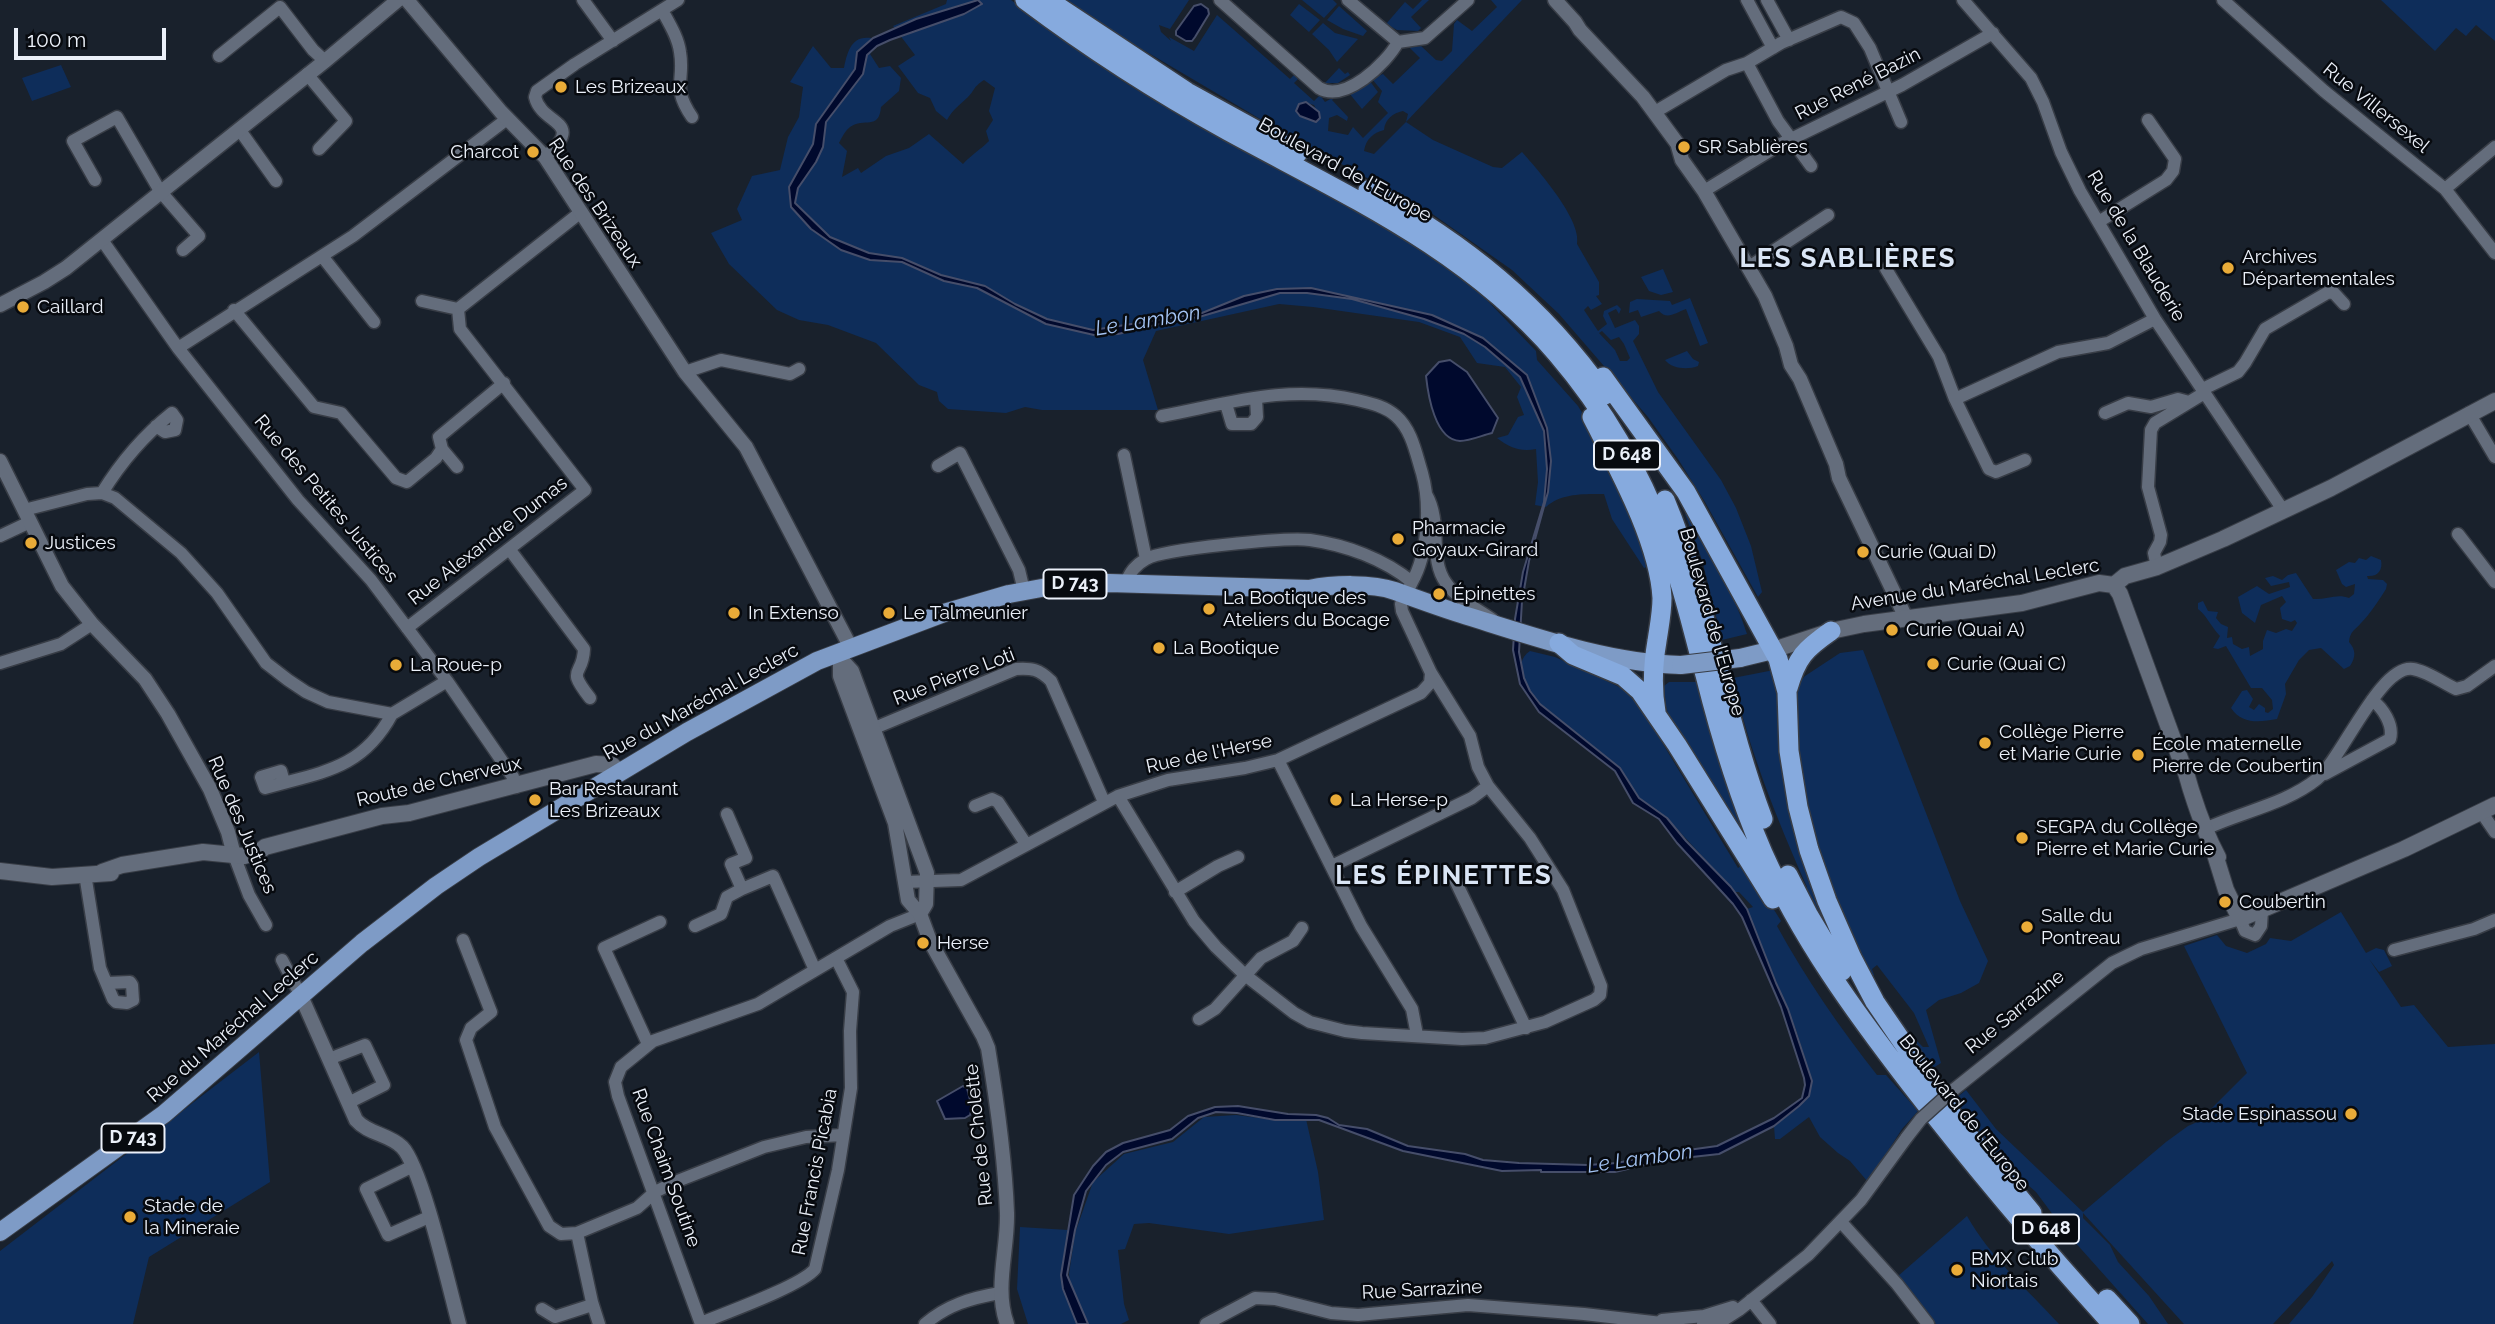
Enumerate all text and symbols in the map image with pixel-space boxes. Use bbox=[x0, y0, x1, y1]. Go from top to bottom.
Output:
scale bar bbox=[18, 14, 170, 58]
text: 100 m bbox=[27, 27, 86, 52]
street label: Rue René Bazin bbox=[1792, 43, 1924, 125]
street label: Rue Villersexel bbox=[2318, 58, 2434, 158]
place label: Les Brizeaux bbox=[575, 76, 686, 98]
marker: Les Brizeaux bbox=[553, 79, 569, 95]
street label: Boulevard de l'Europe bbox=[1255, 113, 1435, 227]
street label: Rue des Brizeaux bbox=[543, 134, 647, 272]
place label: SR Sablières bbox=[1698, 136, 1808, 158]
marker: SR Sablières bbox=[1676, 139, 1692, 155]
place label: Charcot bbox=[450, 141, 519, 163]
marker: Charcot bbox=[525, 144, 541, 160]
street label: Rue de la Blauderie bbox=[2082, 166, 2190, 326]
district label: LES SABLIÈRES bbox=[1741, 243, 1955, 275]
place label: Archives Départementales bbox=[2242, 246, 2395, 290]
marker: Archives Départementales bbox=[2220, 260, 2236, 276]
place label: Caillard bbox=[37, 296, 103, 318]
marker: Caillard bbox=[15, 299, 31, 315]
water label: Le Lambon bbox=[1094, 300, 1202, 342]
street label: Rue des Petites Justices bbox=[249, 411, 403, 587]
road number: D 648 bbox=[1594, 440, 1660, 470]
street label: Rue Alexandre Dumas bbox=[404, 472, 572, 610]
place label: Pharmacie Goyaux-Girard bbox=[1412, 517, 1538, 561]
street label: Boulevard de l'Europe bbox=[1674, 526, 1750, 718]
marker: Pharmacie Goyaux-Girard bbox=[1390, 531, 1406, 547]
place label: Justices bbox=[45, 532, 116, 554]
marker: Justices bbox=[23, 535, 39, 551]
place label: Curie (Quai D) bbox=[1877, 541, 1996, 563]
marker: Curie (Quai D) bbox=[1855, 544, 1871, 560]
street label: Avenue du Maréchal Leclerc bbox=[1849, 554, 2101, 616]
road number: D 743 bbox=[1044, 570, 1106, 598]
place label: Épinettes bbox=[1453, 583, 1535, 605]
marker: Épinettes bbox=[1431, 586, 1447, 602]
place label: La Bootique des Ateliers du Bocage bbox=[1223, 587, 1390, 631]
marker: La Bootique des Ateliers du Bocage bbox=[1201, 601, 1217, 617]
place label: In Extenso bbox=[748, 602, 839, 624]
place label: Le Talmeunier bbox=[903, 602, 1028, 624]
marker: In Extenso bbox=[726, 605, 742, 621]
marker: Le Talmeunier bbox=[881, 605, 897, 621]
place label: Curie (Quai A) bbox=[1906, 619, 2025, 641]
marker: Curie (Quai A) bbox=[1884, 622, 1900, 638]
place label: La Bootique bbox=[1173, 637, 1279, 659]
street label: Rue du Maréchal Leclerc bbox=[600, 639, 802, 765]
marker: La Bootique bbox=[1151, 640, 1167, 656]
street label: Rue Pierre Loti bbox=[890, 643, 1018, 711]
place label: Curie (Quai C) bbox=[1947, 653, 2066, 675]
place label: La Roue-p bbox=[410, 654, 502, 676]
marker: Curie (Quai C) bbox=[1925, 656, 1941, 672]
marker: La Roue-p bbox=[388, 657, 404, 673]
place label: Collège Pierre et Marie Curie bbox=[1999, 721, 2124, 765]
street label: Rue de l'Herse bbox=[1144, 730, 1274, 778]
place label: École maternelle Pierre de Coubertin bbox=[2152, 733, 2323, 777]
marker: Collège Pierre et Marie Curie bbox=[1977, 735, 1993, 751]
marker: École maternelle Pierre de Coubertin bbox=[2130, 747, 2146, 763]
street label: Route de Cherveux bbox=[354, 752, 524, 812]
street label: Rue des Justices bbox=[203, 753, 281, 897]
place label: Bar Restaurant Les Brizeaux bbox=[549, 778, 678, 822]
place label: La Herse-p bbox=[1350, 789, 1448, 811]
marker: Bar Restaurant Les Brizeaux bbox=[527, 792, 543, 808]
marker: La Herse-p bbox=[1328, 792, 1344, 808]
place label: SEGPA du Collège Pierre et Marie Curie bbox=[2036, 816, 2214, 860]
marker: SEGPA du Collège Pierre et Marie Curie bbox=[2014, 830, 2030, 846]
district label: LES ÉPINETTES bbox=[1337, 860, 1551, 892]
place label: Coubertin bbox=[2239, 891, 2326, 913]
marker: Coubertin bbox=[2217, 894, 2233, 910]
place label: Salle du Pontreau bbox=[2041, 905, 2120, 949]
marker: Salle du Pontreau bbox=[2019, 919, 2035, 935]
place label: Herse bbox=[937, 932, 989, 954]
marker: Herse bbox=[915, 935, 931, 951]
street label: Rue du Maréchal Leclerc bbox=[143, 946, 323, 1108]
street label: Rue Sarrazine bbox=[1961, 965, 2069, 1059]
street label: Boulevard de l'Europe bbox=[1894, 1030, 2034, 1196]
street label: Rue de Cholette bbox=[960, 1063, 998, 1207]
street label: Rue Chaim Soutine bbox=[627, 1085, 705, 1251]
street label: Rue Francis Picabia bbox=[788, 1087, 842, 1257]
place label: Stade Espinassou bbox=[2182, 1103, 2337, 1125]
marker: Stade Espinassou bbox=[2343, 1106, 2359, 1122]
road number: D 743 bbox=[102, 1124, 164, 1153]
water label: Le Lambon bbox=[1586, 1139, 1694, 1179]
place label: Stade de la Mineraie bbox=[144, 1195, 240, 1239]
marker: Stade de la Mineraie bbox=[122, 1209, 138, 1225]
road number: D 648 bbox=[2013, 1214, 2079, 1244]
place label: BMX Club Niortais bbox=[1971, 1248, 2058, 1292]
marker: BMX Club Niortais bbox=[1949, 1262, 1965, 1278]
street label: Rue Sarrazine bbox=[1361, 1275, 1483, 1305]

